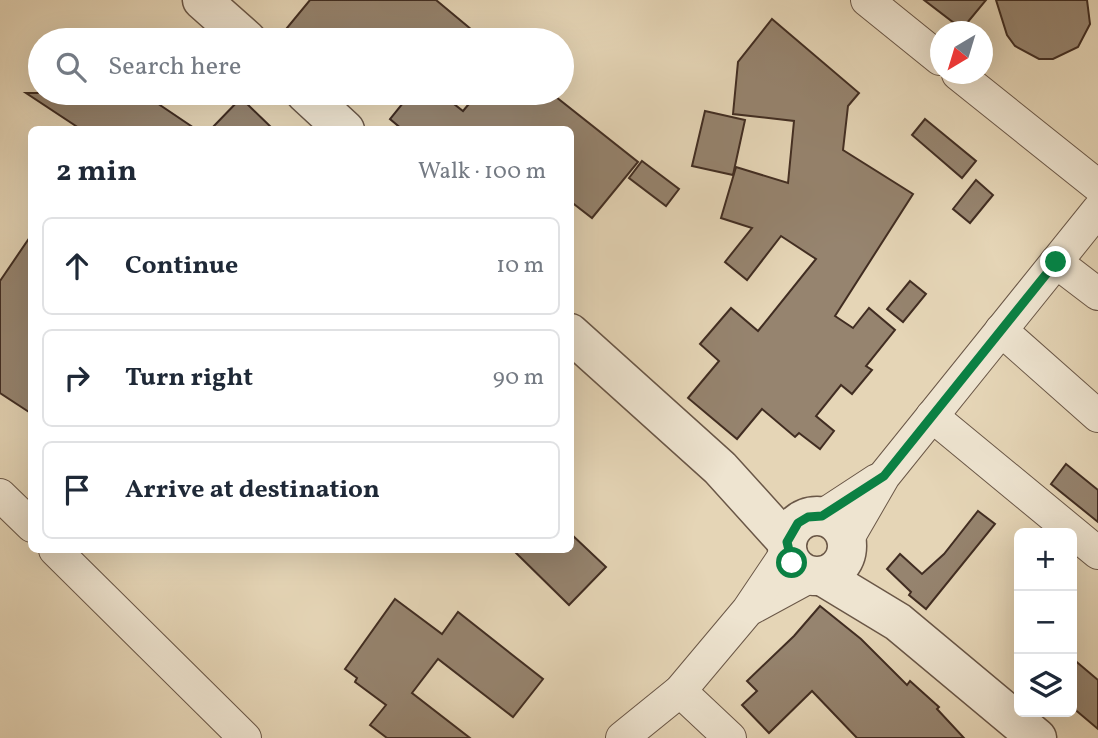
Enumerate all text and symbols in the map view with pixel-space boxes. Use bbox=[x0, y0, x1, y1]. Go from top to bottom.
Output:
north arrow bbox=[930, 21, 993, 84]
search box bbox=[28, 28, 574, 105]
icon: search bbox=[52, 48, 90, 86]
text: Search here bbox=[108, 49, 241, 85]
text: 2 min bbox=[56, 151, 137, 193]
text: Walk · 100 m bbox=[418, 156, 546, 188]
route end bbox=[1040, 246, 1071, 277]
icon: ahead bbox=[58, 247, 96, 285]
text: Continue bbox=[125, 248, 238, 284]
text: 10 m bbox=[496, 250, 544, 282]
icon: right bbox=[58, 359, 96, 397]
text: Turn right bbox=[125, 360, 253, 396]
text: 90 m bbox=[493, 362, 544, 394]
icon: arrive bbox=[58, 471, 96, 509]
text: Arrive at destination bbox=[125, 472, 380, 508]
map controls bbox=[1014, 528, 1077, 717]
button: + bbox=[1014, 528, 1077, 591]
route start bbox=[776, 547, 807, 578]
button: − bbox=[1014, 591, 1077, 654]
button: layers bbox=[1014, 654, 1077, 717]

